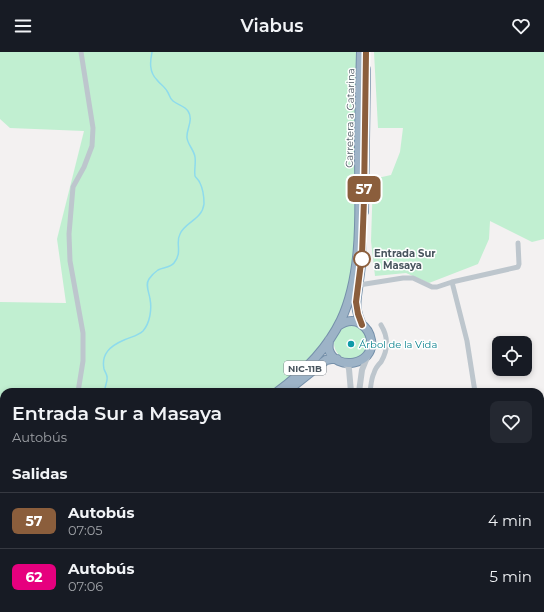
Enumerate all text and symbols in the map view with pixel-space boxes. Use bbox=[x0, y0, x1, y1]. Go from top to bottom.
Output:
icon: menu bbox=[12, 15, 34, 37]
text: Viabus bbox=[241, 15, 303, 37]
icon: heart bbox=[510, 15, 532, 37]
street label: Carretera a Catarina bbox=[343, 68, 357, 168]
line badge: 57 bbox=[346, 176, 382, 202]
text: 57 bbox=[356, 180, 372, 198]
place label: Entrada Sur a Masaya bbox=[374, 247, 436, 272]
marker: Entrada Sur a Masaya bbox=[353, 250, 371, 268]
map controls bbox=[492, 336, 532, 376]
button: locate bbox=[492, 336, 532, 376]
place label: Árbol de la Vida bbox=[359, 338, 437, 351]
marker: Árbol de la Vida bbox=[346, 339, 356, 349]
road number: NIC-11B bbox=[284, 361, 326, 375]
button: heart bbox=[490, 401, 532, 443]
text: Entrada Sur a Masaya bbox=[12, 402, 222, 425]
text: Autobús bbox=[12, 429, 67, 445]
text: Salidas bbox=[12, 464, 67, 483]
text: Autobús bbox=[68, 503, 134, 522]
text: 4 min bbox=[488, 511, 532, 530]
text: 57 bbox=[26, 512, 42, 530]
text: 07:05 bbox=[68, 522, 103, 538]
text: Autobús bbox=[68, 559, 134, 578]
text: 5 min bbox=[489, 567, 532, 586]
text: 62 bbox=[25, 568, 43, 586]
text: 07:06 bbox=[68, 578, 103, 594]

